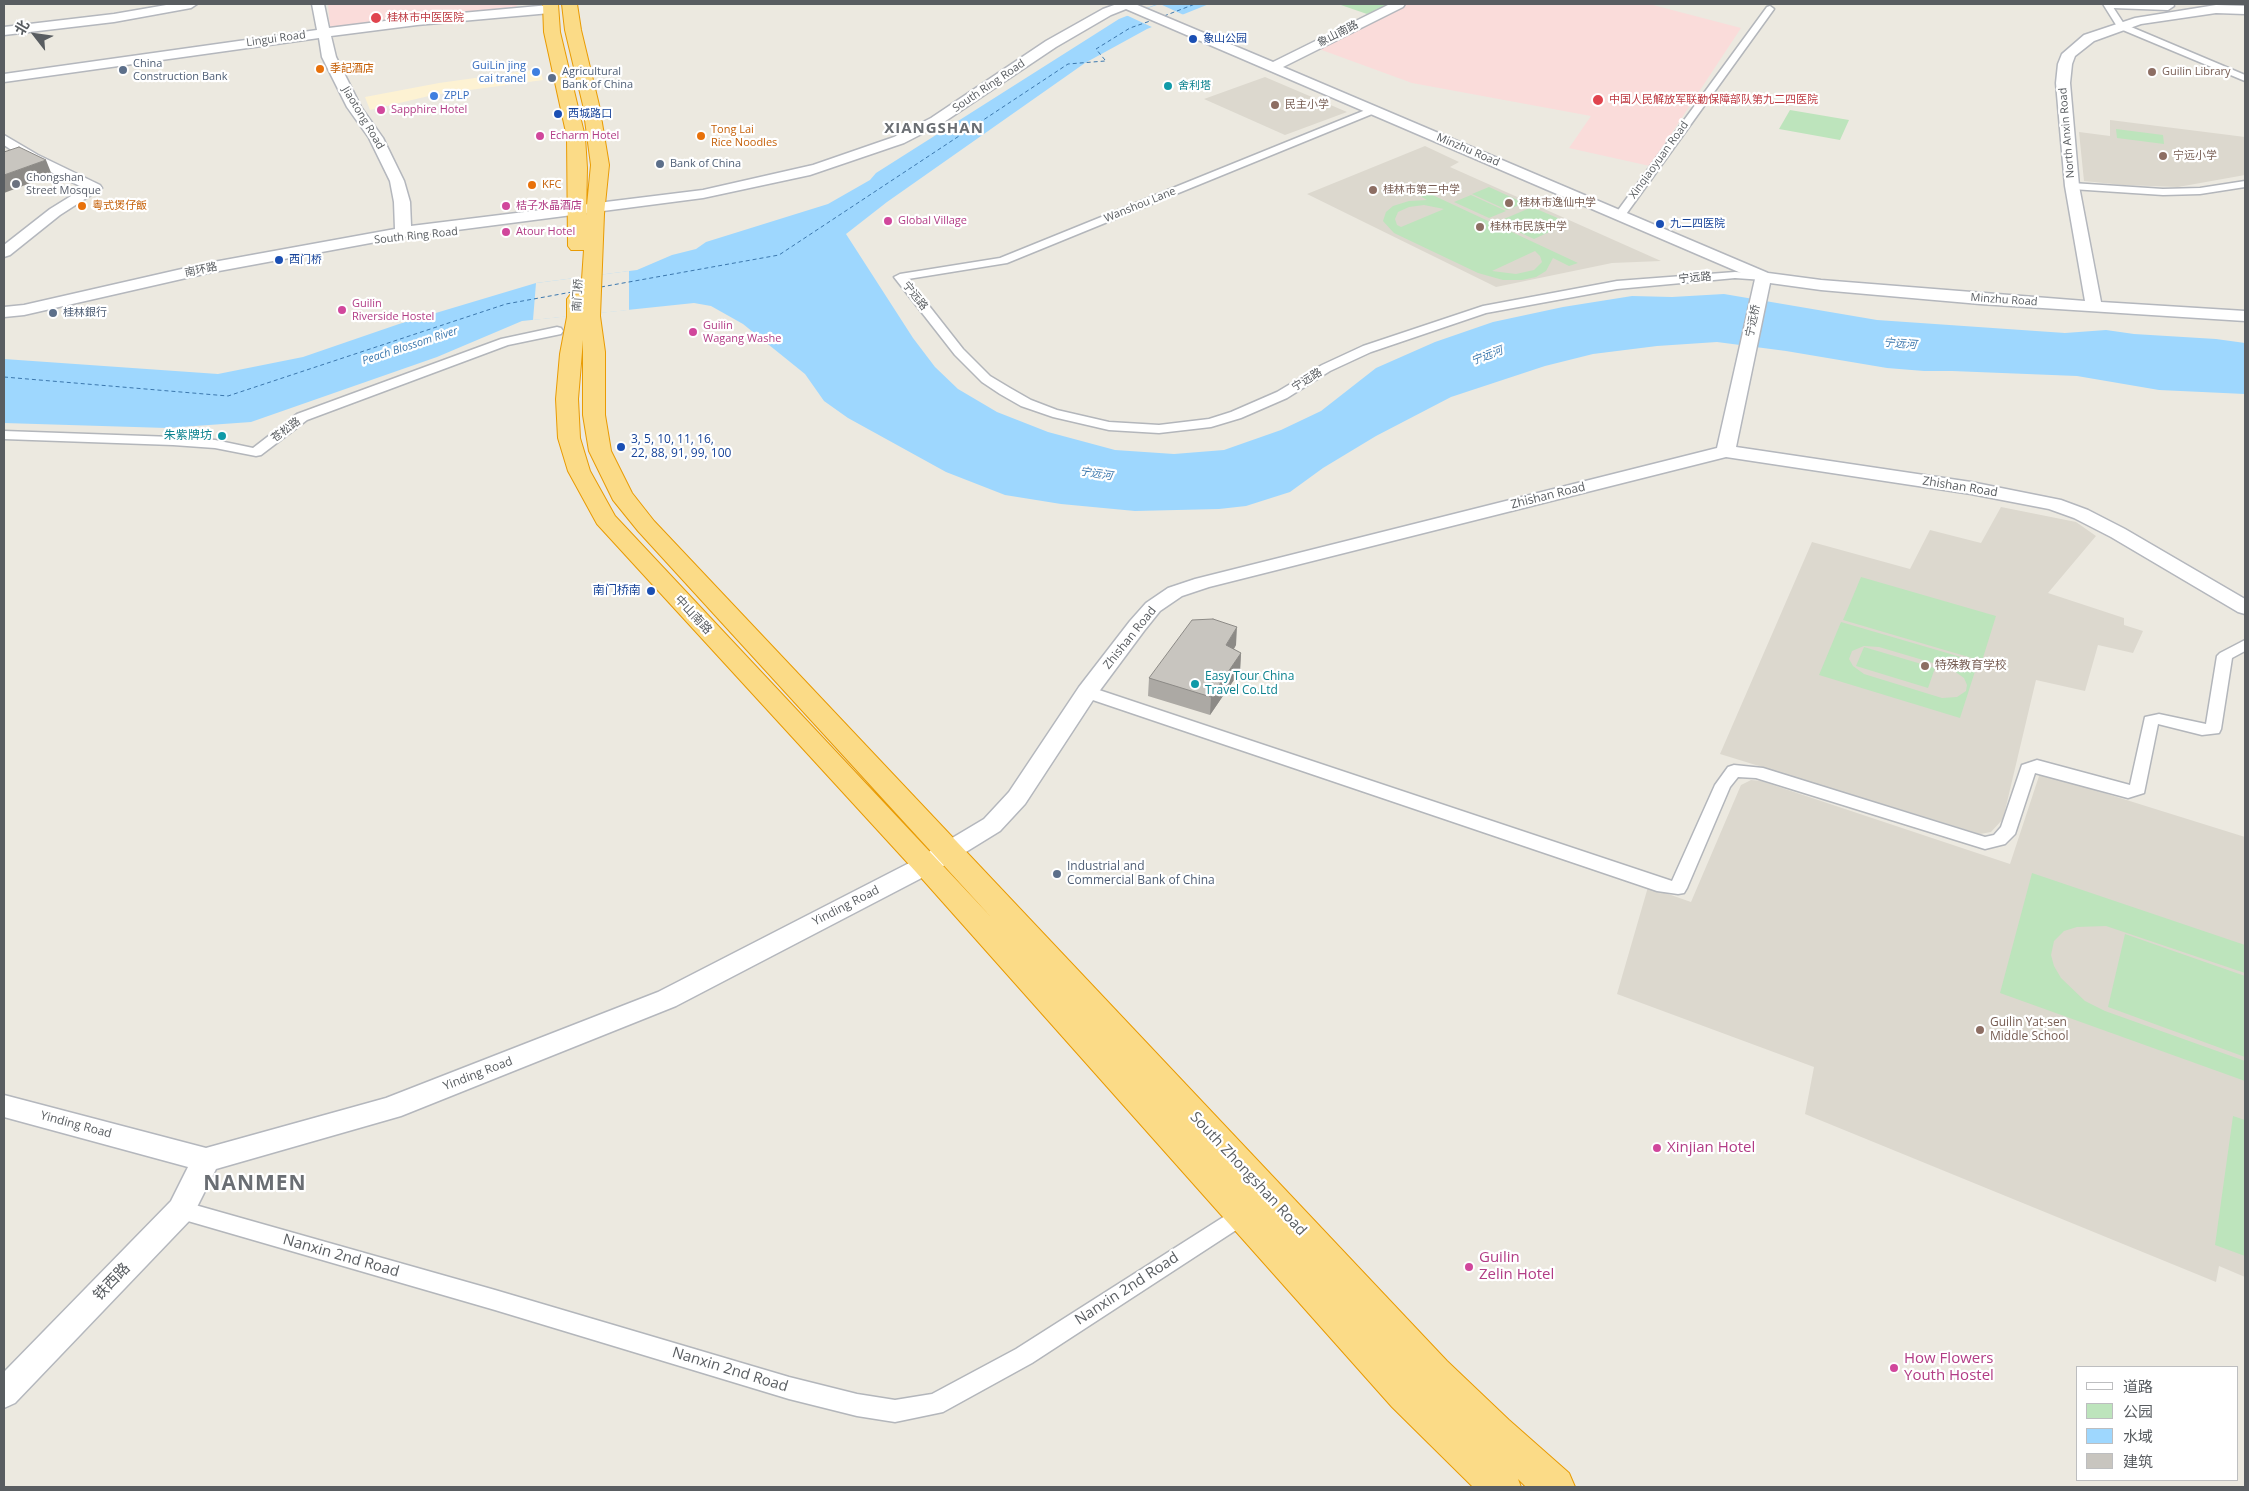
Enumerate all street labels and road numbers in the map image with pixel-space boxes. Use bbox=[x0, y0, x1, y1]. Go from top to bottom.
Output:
street label: 象山南路 bbox=[1315, 18, 1361, 50]
street label: Lingui Road bbox=[245, 28, 307, 50]
street label: South Ring Road bbox=[950, 57, 1028, 115]
street label: Jiaotong Road bbox=[339, 84, 387, 152]
street label: North Anxin Road bbox=[2056, 87, 2078, 179]
street label: Xinqiaoyuan Road bbox=[1627, 119, 1691, 201]
street label: Minzhu Road bbox=[1435, 131, 1501, 169]
street label: Wanshou Lane bbox=[1102, 185, 1178, 225]
street label: South Ring Road bbox=[373, 225, 459, 247]
street label: 南环路 bbox=[183, 260, 219, 280]
street label: 宁远路 bbox=[1678, 270, 1712, 286]
street label: 南门桥 bbox=[571, 278, 585, 312]
street label: 宁远路 bbox=[900, 279, 930, 313]
street label: Minzhu Road bbox=[1970, 291, 2038, 309]
street label: 宁远桥 bbox=[1743, 303, 1763, 339]
street label: 宁远路 bbox=[1289, 366, 1325, 394]
street label: 苍松路 bbox=[269, 415, 303, 445]
street label: Zhishan Road bbox=[1921, 474, 1999, 500]
street label: Zhishan Road bbox=[1509, 480, 1587, 512]
street label: 中山南路 bbox=[671, 593, 715, 637]
street label: Zhishan Road bbox=[1100, 604, 1160, 672]
street label: Yinding Road bbox=[810, 883, 882, 929]
street label: Yinding Road bbox=[441, 1054, 515, 1094]
street label: South Zhongshan Road bbox=[1186, 1108, 1310, 1240]
street label: Yinding Road bbox=[39, 1109, 113, 1141]
street label: Nanxin 2nd Road bbox=[281, 1231, 401, 1281]
street label: Nanxin 2nd Road bbox=[1072, 1249, 1182, 1329]
street label: 铁西路 bbox=[90, 1260, 134, 1304]
street label: Nanxin 2nd Road bbox=[670, 1344, 790, 1396]

